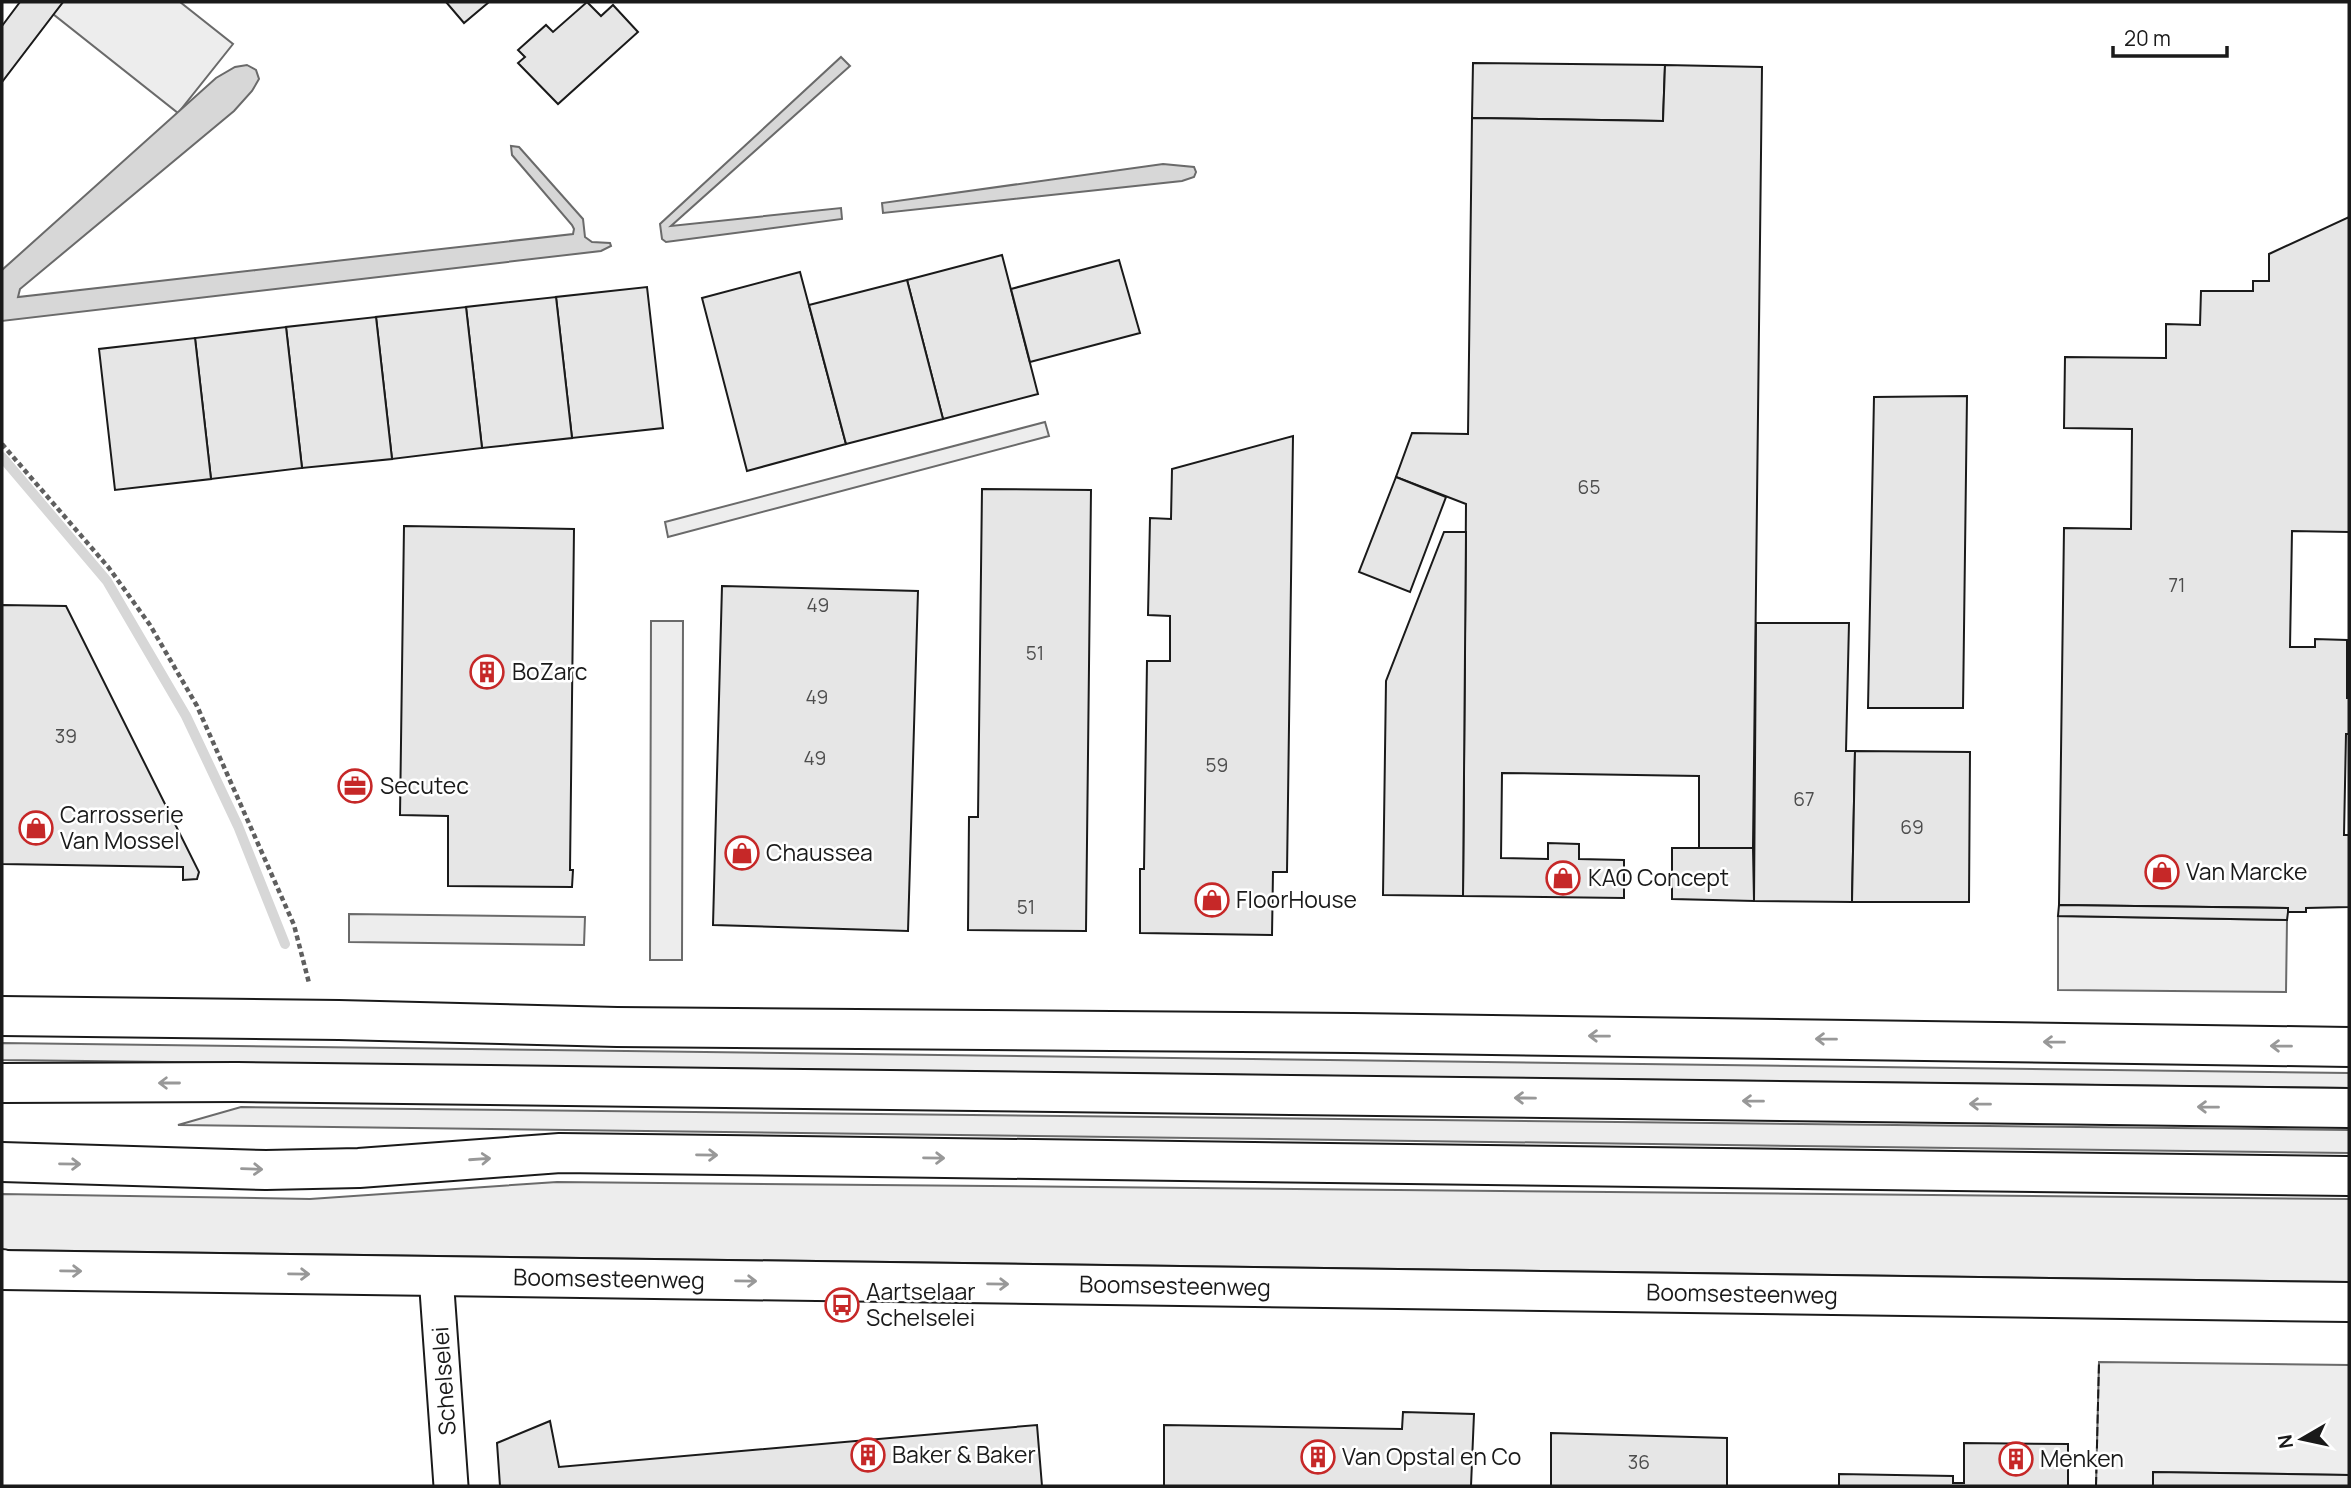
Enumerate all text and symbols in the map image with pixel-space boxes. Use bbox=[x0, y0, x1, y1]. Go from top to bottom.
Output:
scale bar bbox=[2113, 14, 2227, 58]
text: 20 m bbox=[2124, 24, 2171, 52]
house number: 65 bbox=[1578, 474, 1600, 500]
house number: 71 bbox=[2169, 572, 2185, 598]
house number: 49 bbox=[807, 592, 829, 618]
house number: 51 bbox=[1026, 640, 1044, 666]
building icon: BoZarc bbox=[468, 653, 506, 691]
place label: BoZarc bbox=[512, 655, 587, 687]
house number: 49 bbox=[806, 684, 828, 710]
house number: 39 bbox=[55, 723, 77, 749]
house number: 49 bbox=[804, 745, 826, 771]
house number: 59 bbox=[1206, 752, 1228, 778]
office icon: Secutec bbox=[336, 767, 374, 805]
place label: Secutec bbox=[380, 769, 469, 801]
house number: 67 bbox=[1793, 786, 1815, 812]
place label: Carrosserie Van Mossel bbox=[60, 798, 184, 856]
shop icon: Carrosserie Van Mossel bbox=[17, 809, 55, 847]
house number: 69 bbox=[1900, 814, 1924, 840]
shop icon: Chaussea bbox=[723, 834, 761, 872]
place label: Chaussea bbox=[766, 836, 873, 868]
shop icon: Van Marcke bbox=[2143, 853, 2181, 891]
place label: Van Marcke bbox=[2186, 855, 2307, 887]
shop icon: KAO Concept bbox=[1544, 859, 1582, 897]
place label: KAO Concept bbox=[1588, 861, 1729, 893]
shop icon: FloorHouse bbox=[1193, 881, 1231, 919]
place label: FloorHouse bbox=[1236, 883, 1357, 915]
house number: 51 bbox=[1017, 894, 1035, 920]
one-way arrow bbox=[1587, 1029, 1610, 1043]
one-way arrow bbox=[1815, 1032, 1838, 1046]
one-way arrow bbox=[2042, 1035, 2065, 1049]
one-way arrow bbox=[2270, 1039, 2293, 1053]
one-way arrow bbox=[158, 1076, 181, 1090]
one-way arrow bbox=[1514, 1091, 1537, 1105]
one-way arrow bbox=[1741, 1094, 1764, 1108]
one-way arrow bbox=[1969, 1097, 1992, 1111]
one-way arrow bbox=[2196, 1100, 2219, 1114]
one-way arrow bbox=[695, 1148, 718, 1162]
one-way arrow bbox=[923, 1151, 946, 1164]
one-way arrow bbox=[468, 1152, 490, 1165]
one-way arrow bbox=[58, 1157, 81, 1171]
one-way arrow bbox=[241, 1163, 264, 1176]
street label: Boomsesteenweg bbox=[513, 1260, 705, 1296]
one-way arrow bbox=[59, 1264, 82, 1277]
one-way arrow bbox=[287, 1267, 310, 1281]
street label: Boomsesteenweg bbox=[1079, 1267, 1271, 1303]
one-way arrow bbox=[735, 1274, 758, 1287]
place label: Aartselaar Schelselei bbox=[866, 1275, 976, 1333]
street label: Boomsesteenweg bbox=[1646, 1275, 1838, 1311]
one-way arrow bbox=[987, 1277, 1010, 1291]
bus stop icon: Aartselaar Schelselei bbox=[823, 1286, 861, 1324]
street label: Schelselei bbox=[423, 1326, 463, 1437]
north arrow bbox=[2267, 1404, 2337, 1474]
text: N bbox=[2271, 1433, 2299, 1450]
building icon: Baker & Baker bbox=[849, 1436, 887, 1474]
place label: Baker & Baker bbox=[892, 1438, 1036, 1470]
building icon: Van Opstal en Co bbox=[1299, 1438, 1337, 1476]
place label: Van Opstal en Co bbox=[1342, 1440, 1521, 1472]
building icon: Menken bbox=[1997, 1440, 2035, 1478]
place label: Menken bbox=[2040, 1442, 2124, 1474]
house number: 36 bbox=[1628, 1449, 1650, 1475]

